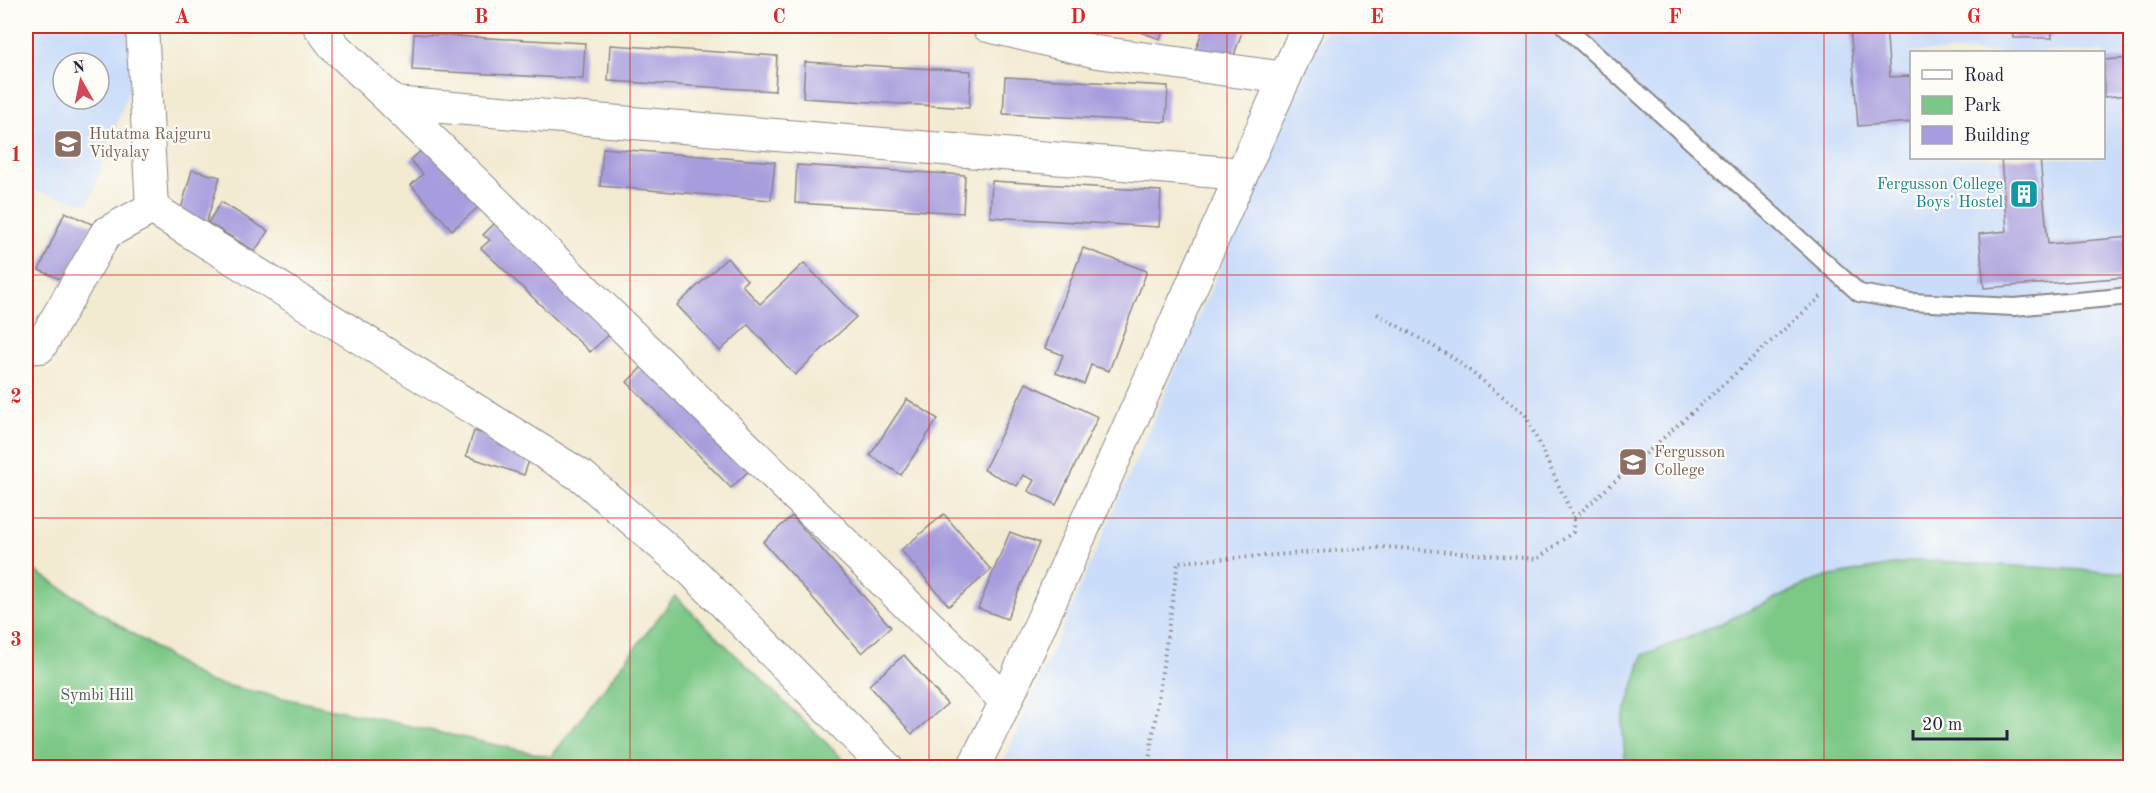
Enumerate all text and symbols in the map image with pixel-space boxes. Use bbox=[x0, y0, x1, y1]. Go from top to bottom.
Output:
text: A bbox=[174, 8, 190, 28]
text: B bbox=[474, 8, 488, 28]
text: C bbox=[772, 8, 786, 28]
text: D bbox=[1070, 8, 1086, 28]
text: E bbox=[1370, 8, 1384, 28]
text: F bbox=[1668, 8, 1682, 28]
text: G bbox=[1967, 8, 1981, 28]
north arrow bbox=[51, 51, 111, 111]
legend bbox=[1910, 51, 2105, 159]
text: N bbox=[72, 59, 87, 77]
text: Road bbox=[1964, 67, 2004, 85]
text: Park bbox=[1964, 97, 2001, 115]
place label: Hutatma Rajguru Vidyalay bbox=[89, 127, 212, 161]
text: Building bbox=[1964, 127, 2030, 145]
school or university icon: Hutatma Rajguru Vidyalay bbox=[52, 128, 84, 160]
text: 1 bbox=[10, 146, 22, 166]
place label: Fergusson College Boys' Hostel bbox=[1877, 177, 2003, 211]
building icon: Fergusson College Boys' Hostel bbox=[2008, 178, 2040, 210]
text: 2 bbox=[10, 388, 22, 408]
place label: Fergusson College bbox=[1654, 445, 1726, 479]
school or university icon: Fergusson College bbox=[1617, 446, 1649, 478]
text: 3 bbox=[10, 631, 22, 651]
park label: Symbi Hill bbox=[60, 688, 134, 704]
scale bar bbox=[1913, 703, 2008, 741]
text: 20 m bbox=[1922, 716, 1962, 734]

